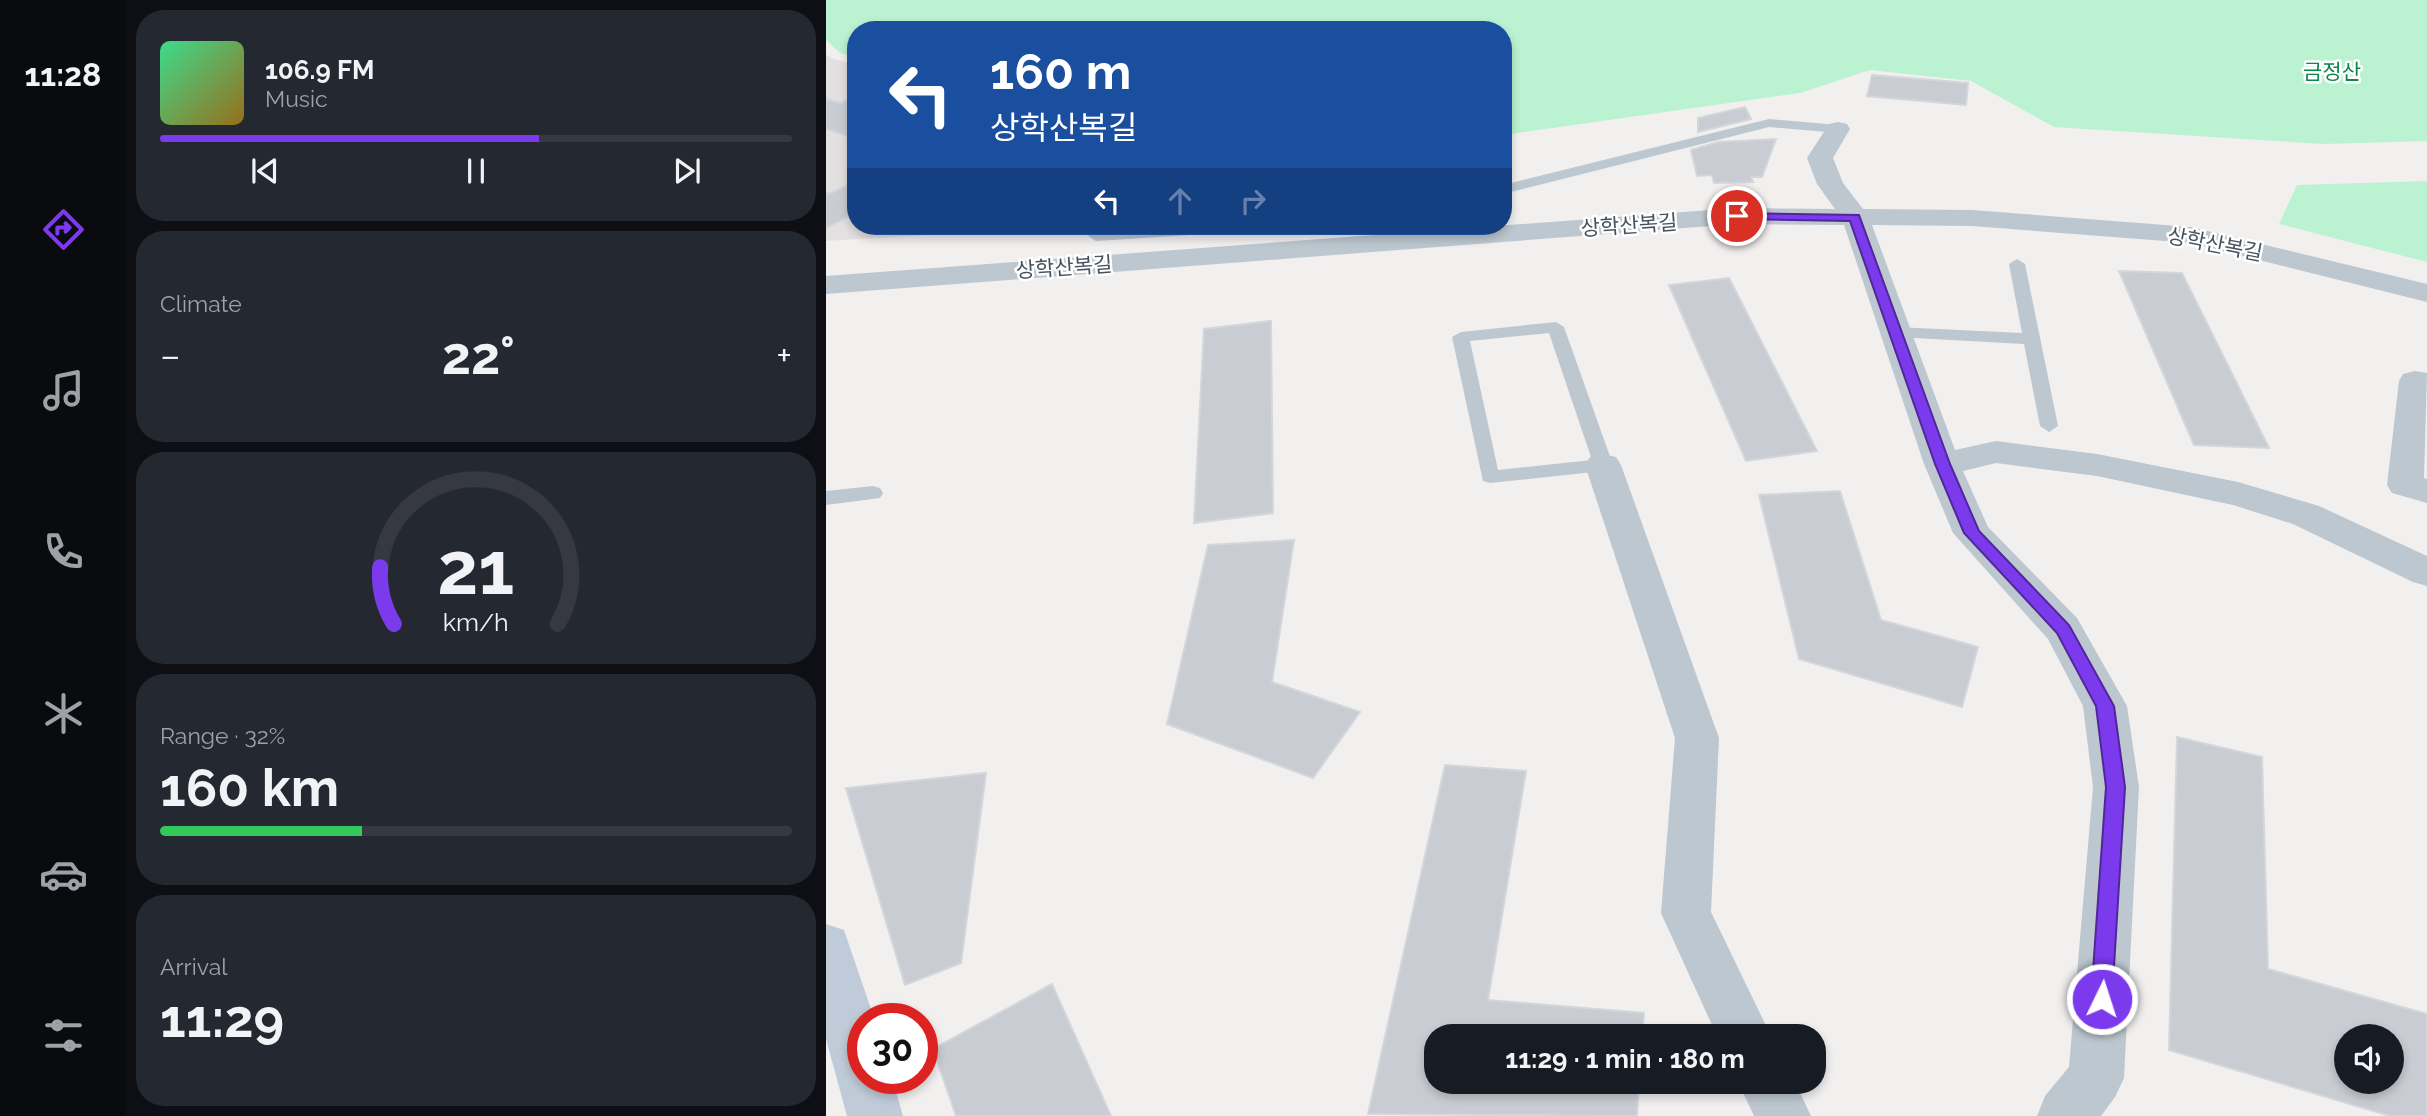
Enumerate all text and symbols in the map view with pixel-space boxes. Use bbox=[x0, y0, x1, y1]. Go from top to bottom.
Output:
text: 160 m bbox=[990, 43, 1131, 100]
icon: left bbox=[875, 49, 966, 140]
text: 106.9 FM bbox=[265, 55, 374, 85]
text: 11:28 bbox=[25, 56, 101, 93]
park label: 금정산 bbox=[2303, 59, 2361, 84]
text: Music bbox=[265, 85, 328, 112]
text: 상학산복길 bbox=[990, 109, 1137, 146]
icon: previous bbox=[246, 152, 284, 190]
icon: pause bbox=[457, 152, 495, 190]
icon: next bbox=[668, 152, 706, 190]
icon: left bbox=[1088, 182, 1126, 220]
icon: ahead bbox=[1161, 182, 1199, 220]
icon: right bbox=[1234, 182, 1272, 220]
pin bbox=[1707, 186, 1767, 246]
icon: arrive bbox=[1718, 197, 1756, 235]
icon: directions bbox=[39, 205, 88, 254]
street label: 상학산복길 bbox=[1580, 209, 1678, 241]
street label: 상학산복길 bbox=[2165, 223, 2265, 265]
street label: 상학산복길 bbox=[1015, 251, 1113, 283]
text: Climate bbox=[160, 290, 242, 317]
text: 22° bbox=[442, 325, 515, 386]
text: − bbox=[160, 333, 180, 378]
text: + bbox=[776, 333, 792, 378]
icon: music bbox=[39, 366, 88, 415]
text: 21 bbox=[437, 526, 515, 611]
icon: phone bbox=[39, 527, 88, 576]
text: km/h bbox=[443, 607, 509, 637]
icon: climate bbox=[39, 689, 88, 738]
text: Range · 32% bbox=[160, 722, 285, 749]
text: 160 km bbox=[160, 757, 339, 818]
icon: car bbox=[39, 850, 88, 899]
text: Arrival bbox=[160, 953, 227, 980]
position arrow bbox=[2065, 962, 2139, 1036]
text: 11:29 bbox=[160, 988, 284, 1049]
speed limit sign: 30 bbox=[847, 1003, 938, 1094]
icon: filters bbox=[39, 1011, 88, 1060]
map controls bbox=[2334, 1024, 2404, 1094]
button: sound bbox=[2334, 1024, 2404, 1094]
text: 11:29 · 1 min · 180 m bbox=[1505, 1044, 1745, 1074]

